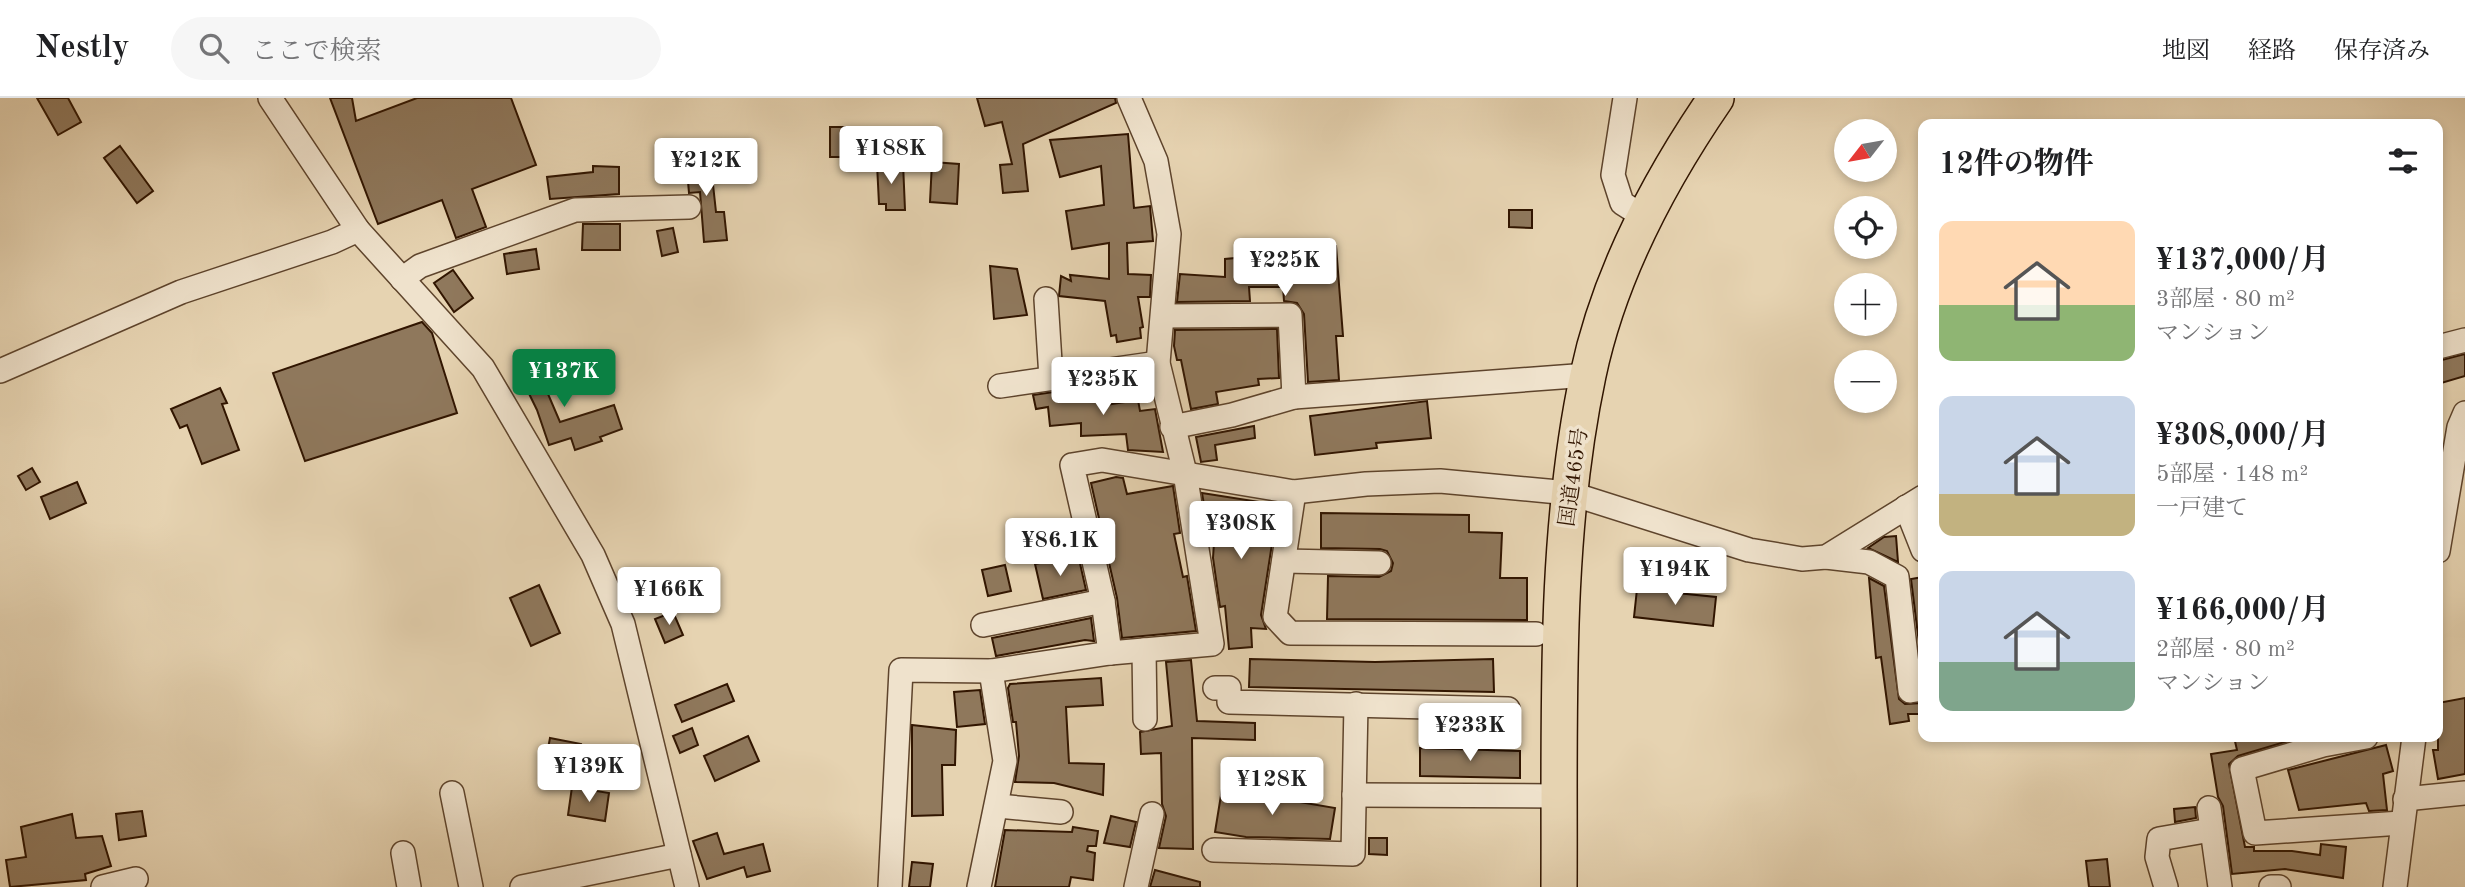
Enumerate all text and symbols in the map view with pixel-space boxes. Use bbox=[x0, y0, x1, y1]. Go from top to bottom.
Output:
search box bbox=[171, 17, 661, 80]
icon: search bbox=[195, 29, 233, 67]
text: Nestly bbox=[35, 32, 129, 65]
text: ここで検索 bbox=[251, 39, 381, 65]
text: 地図 bbox=[2162, 40, 2210, 64]
text: 経路 bbox=[2248, 40, 2296, 64]
text: 保存済み bbox=[2334, 40, 2430, 64]
north arrow bbox=[1834, 119, 1897, 182]
map controls bbox=[1834, 119, 1897, 413]
pin: ¥188K bbox=[842, 126, 940, 186]
text: ¥188K bbox=[855, 137, 927, 160]
pin: ¥212K bbox=[657, 139, 755, 198]
icon: filters bbox=[2384, 142, 2422, 180]
text: ¥212K bbox=[670, 149, 742, 172]
text: 12件の物件 bbox=[1939, 150, 2094, 180]
button: locate bbox=[1834, 196, 1897, 259]
pin: ¥225K bbox=[1236, 238, 1334, 298]
text: ¥137,000/月 bbox=[2156, 246, 2330, 276]
text: ¥225K bbox=[1249, 249, 1321, 272]
icon: home bbox=[1995, 249, 2079, 333]
button: + bbox=[1834, 273, 1897, 336]
text: 3部屋 · 80 m² bbox=[2156, 288, 2295, 311]
text: マンション bbox=[2156, 322, 2270, 345]
pin: ¥137K bbox=[515, 350, 613, 409]
button: − bbox=[1834, 350, 1897, 413]
pin: ¥235K bbox=[1054, 358, 1152, 417]
text: ¥137K bbox=[528, 360, 600, 383]
text: ¥235K bbox=[1067, 368, 1139, 391]
text: ¥308,000/月 bbox=[2156, 421, 2330, 451]
icon: home bbox=[1995, 424, 2079, 508]
street label: 国道465号 bbox=[1555, 426, 1592, 528]
text: 5部屋 · 148 m² bbox=[2156, 463, 2308, 486]
text: 一戸建て bbox=[2156, 497, 2248, 520]
pin: ¥308K bbox=[1192, 502, 1290, 561]
text: ¥308K bbox=[1205, 512, 1277, 535]
pin: ¥86.1K bbox=[1003, 518, 1117, 578]
text: ¥86.1K bbox=[1021, 529, 1099, 552]
pin: ¥194K bbox=[1626, 547, 1724, 607]
text: ¥194K bbox=[1639, 558, 1711, 581]
pin: ¥166K bbox=[620, 568, 718, 627]
text: ¥166K bbox=[633, 578, 705, 601]
text: ¥166,000/月 bbox=[2156, 596, 2330, 626]
icon: home bbox=[1995, 599, 2079, 683]
text: 2部屋 · 80 m² bbox=[2156, 638, 2295, 661]
text: マンション bbox=[2156, 672, 2270, 695]
pin: ¥233K bbox=[1421, 704, 1519, 763]
text: ¥233K bbox=[1434, 714, 1506, 737]
pin: ¥139K bbox=[540, 744, 638, 804]
text: ¥139K bbox=[553, 755, 625, 778]
pin: ¥128K bbox=[1223, 758, 1321, 817]
text: ¥128K bbox=[1236, 768, 1308, 791]

